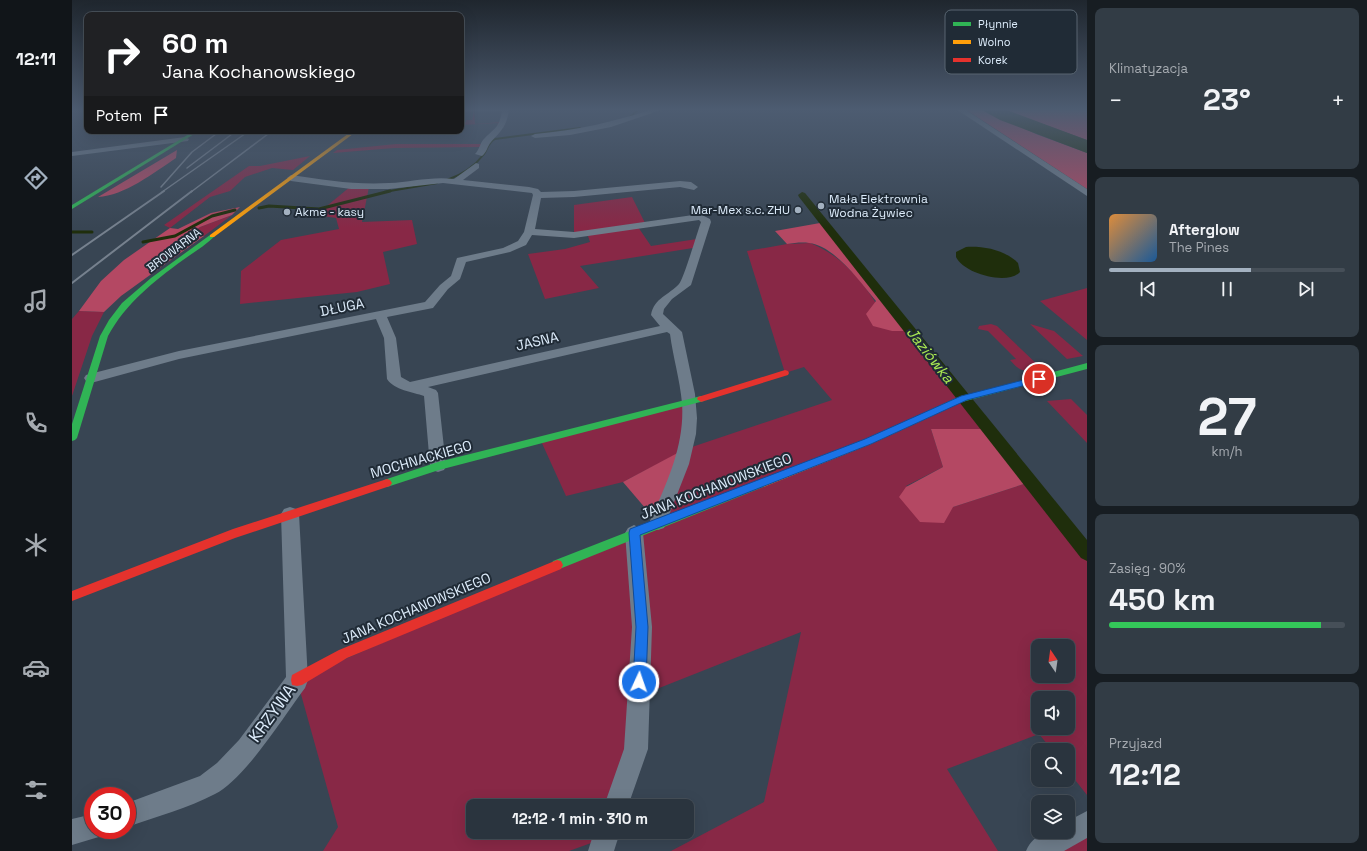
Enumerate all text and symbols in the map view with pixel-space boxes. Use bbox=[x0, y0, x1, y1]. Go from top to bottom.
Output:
legend bbox=[945, 10, 1077, 74]
text: Płynnie bbox=[978, 17, 1018, 31]
text: 60 m bbox=[162, 25, 228, 61]
icon: right bbox=[96, 28, 148, 80]
text: Wolno bbox=[978, 35, 1011, 49]
text: 12:11 bbox=[16, 47, 56, 70]
text: Korek bbox=[978, 53, 1008, 67]
text: Jana Kochanowskiego bbox=[162, 60, 356, 83]
text: Klimatyzacja bbox=[1109, 60, 1188, 77]
text: 23° bbox=[1203, 80, 1251, 119]
text: − bbox=[1109, 86, 1123, 114]
text: + bbox=[1331, 86, 1345, 114]
icon: arrive bbox=[150, 104, 172, 126]
text: Potem bbox=[96, 106, 142, 125]
icon: directions bbox=[22, 164, 50, 192]
place label: Mała Elektrownia Wodna Żywiec bbox=[829, 191, 928, 221]
marker: Mała Elektrownia Wodna Żywiec bbox=[816, 201, 826, 211]
place label: Mar-Mex s.c. ZHU bbox=[691, 202, 790, 218]
place label: Akme - kasy bbox=[295, 204, 364, 220]
marker: Mar-Mex s.c. ZHU bbox=[793, 205, 803, 215]
marker: Akme - kasy bbox=[282, 207, 292, 217]
text: Afterglow bbox=[1169, 220, 1240, 239]
street label: BROWARNA bbox=[144, 224, 205, 276]
text: The Pines bbox=[1169, 239, 1229, 256]
icon: previous bbox=[1137, 278, 1159, 300]
icon: pause bbox=[1216, 278, 1238, 300]
icon: next bbox=[1295, 278, 1317, 300]
icon: music bbox=[22, 287, 50, 315]
street label: DŁUGA bbox=[318, 294, 366, 320]
water label: Jaziówka bbox=[902, 323, 959, 387]
street label: JASNA bbox=[514, 327, 560, 355]
pin bbox=[1022, 362, 1056, 396]
icon: arrive bbox=[1028, 368, 1050, 390]
text: 27 bbox=[1197, 384, 1257, 450]
icon: phone bbox=[22, 409, 50, 437]
street label: MOCHNACKIEGO bbox=[368, 436, 474, 482]
text: km/h bbox=[1212, 443, 1242, 460]
street label: JANA KOCHANOWSKIEGO bbox=[638, 449, 794, 523]
icon: climate bbox=[22, 531, 50, 559]
text: Zasięg · 90% bbox=[1109, 560, 1185, 577]
street label: JANA KOCHANOWSKIEGO bbox=[339, 568, 493, 648]
text: 450 km bbox=[1109, 580, 1216, 619]
north arrow bbox=[1031, 639, 1075, 683]
map controls bbox=[1031, 639, 1075, 839]
icon: car bbox=[22, 654, 50, 682]
position arrow bbox=[618, 661, 660, 703]
street label: KRZYWA bbox=[244, 679, 301, 746]
button: sound bbox=[1031, 691, 1075, 735]
text: Przyjazd bbox=[1109, 735, 1162, 752]
button: search bbox=[1031, 743, 1075, 787]
text: 12:12 bbox=[1109, 755, 1181, 794]
icon: filters bbox=[22, 776, 50, 804]
speed limit sign: 30 bbox=[84, 787, 136, 839]
button: layers bbox=[1031, 795, 1075, 839]
text: 12:12 · 1 min · 310 m bbox=[512, 809, 648, 828]

